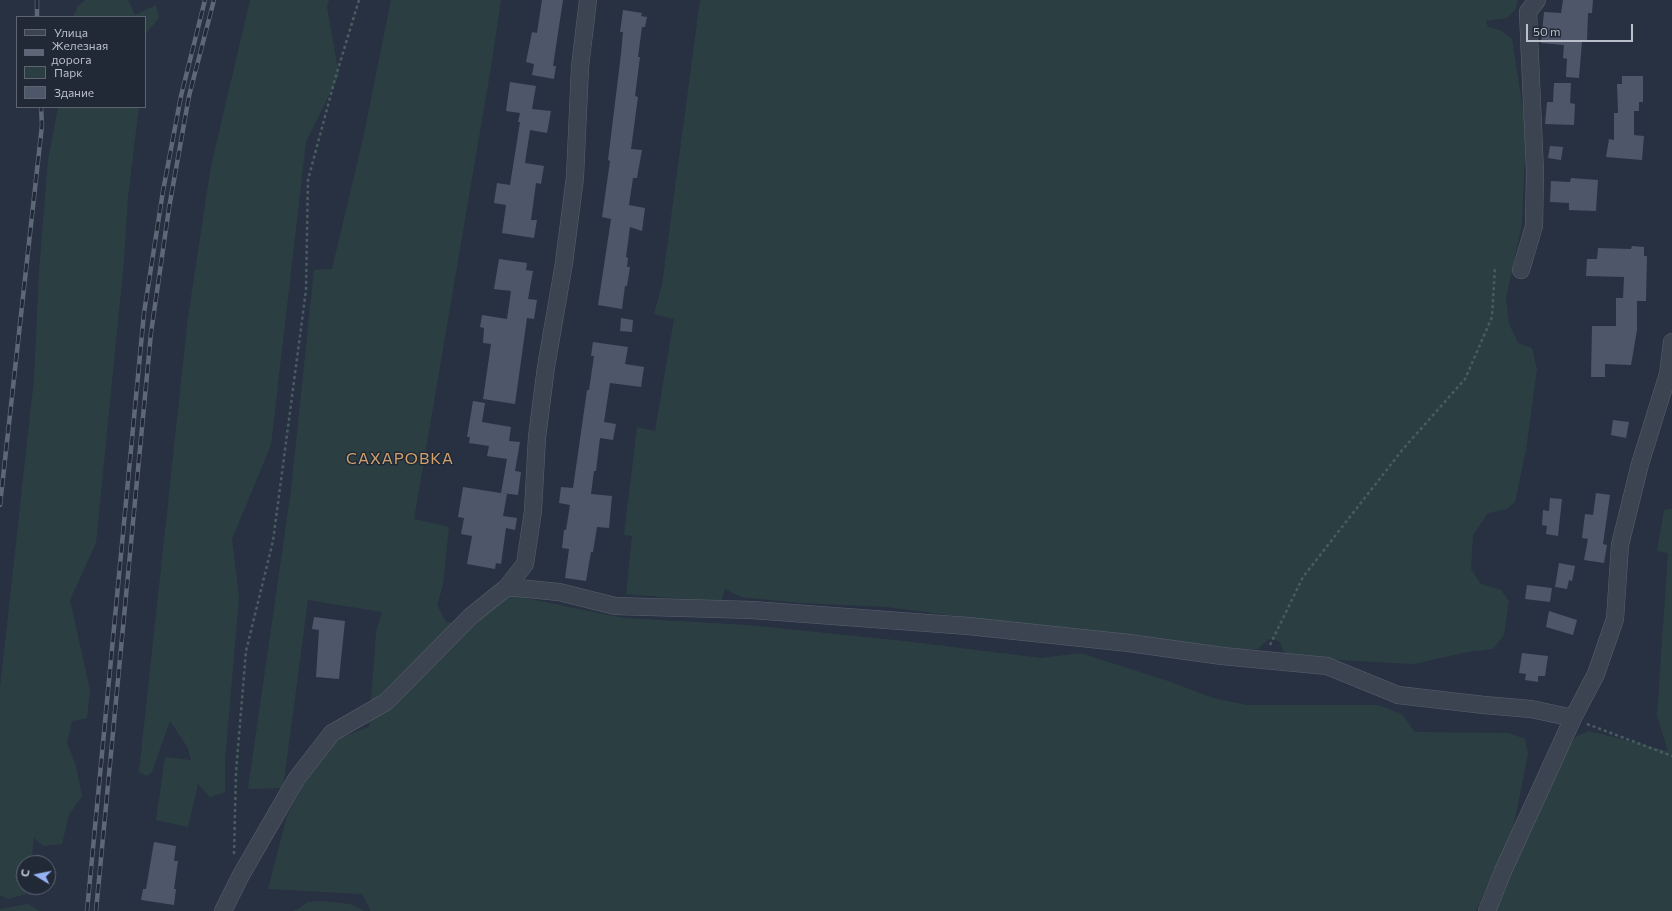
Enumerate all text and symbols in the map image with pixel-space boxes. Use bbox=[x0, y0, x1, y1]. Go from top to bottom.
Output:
legend bbox=[16, 16, 146, 108]
scale bar bbox=[1528, 16, 1635, 42]
text: 50 m bbox=[1533, 24, 1561, 38]
text: Улица bbox=[54, 25, 88, 39]
text: Железная дорога bbox=[52, 38, 108, 66]
text: Парк bbox=[54, 65, 83, 79]
text: Здание bbox=[54, 85, 94, 99]
district label: САХАРОВКА bbox=[346, 449, 454, 469]
north arrow bbox=[16, 855, 56, 895]
text: С bbox=[18, 868, 32, 878]

